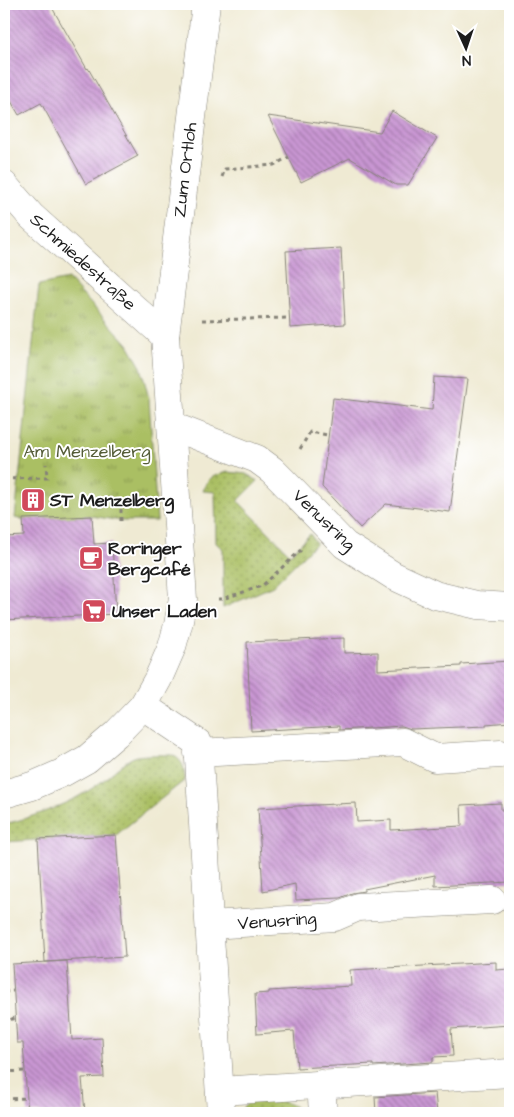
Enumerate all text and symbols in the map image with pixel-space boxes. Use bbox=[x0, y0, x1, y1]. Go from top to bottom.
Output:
north arrow bbox=[442, 22, 492, 72]
text: N bbox=[462, 50, 472, 70]
street label: Zum Ortloh bbox=[167, 121, 203, 219]
street label: Schmiedestraße bbox=[24, 207, 142, 317]
park label: Am Menzelberg bbox=[24, 439, 150, 465]
street label: Venusring bbox=[286, 484, 361, 557]
building icon: ST Menzelberg bbox=[20, 487, 46, 513]
place label: ST Menzelberg bbox=[49, 488, 175, 514]
place label: Roringer Bergcafé bbox=[108, 536, 191, 583]
cafe icon: Roringer Bergcafé bbox=[78, 545, 104, 571]
supermarket icon: Unser Laden bbox=[81, 598, 107, 624]
place label: Unser Laden bbox=[112, 599, 217, 624]
street label: Venusring bbox=[237, 906, 317, 937]

